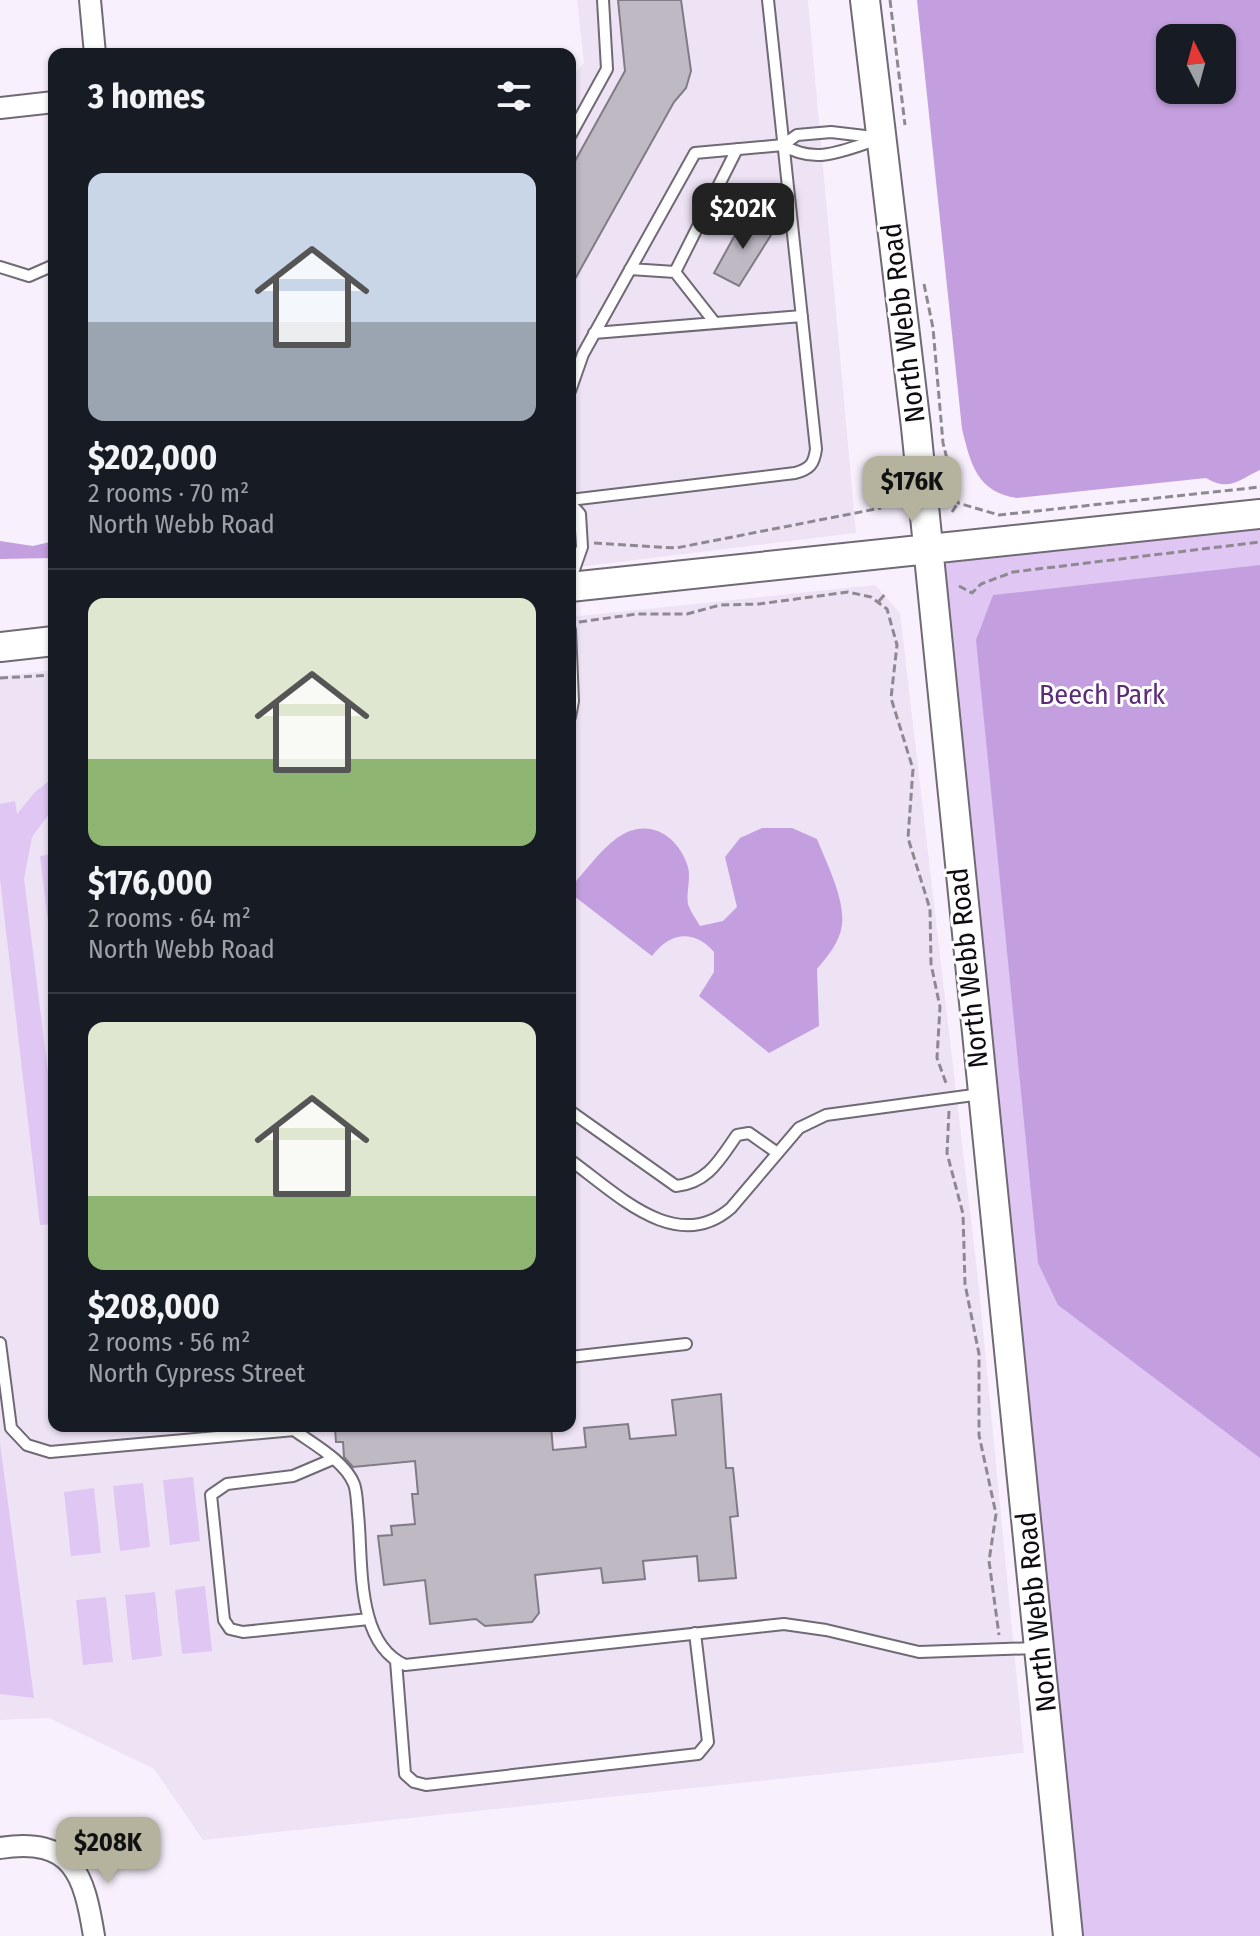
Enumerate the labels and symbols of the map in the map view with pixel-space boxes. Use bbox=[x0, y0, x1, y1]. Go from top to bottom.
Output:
north arrow bbox=[1156, 24, 1236, 104]
pin: $202K bbox=[687, 183, 799, 251]
street label: North Webb Road bbox=[874, 221, 932, 425]
pin: $176K bbox=[856, 456, 968, 524]
park label: Beech Park bbox=[1039, 678, 1166, 711]
street label: North Webb Road bbox=[941, 866, 995, 1070]
street label: North Webb Road bbox=[1009, 1510, 1063, 1714]
pin: $208K bbox=[52, 1817, 164, 1885]

